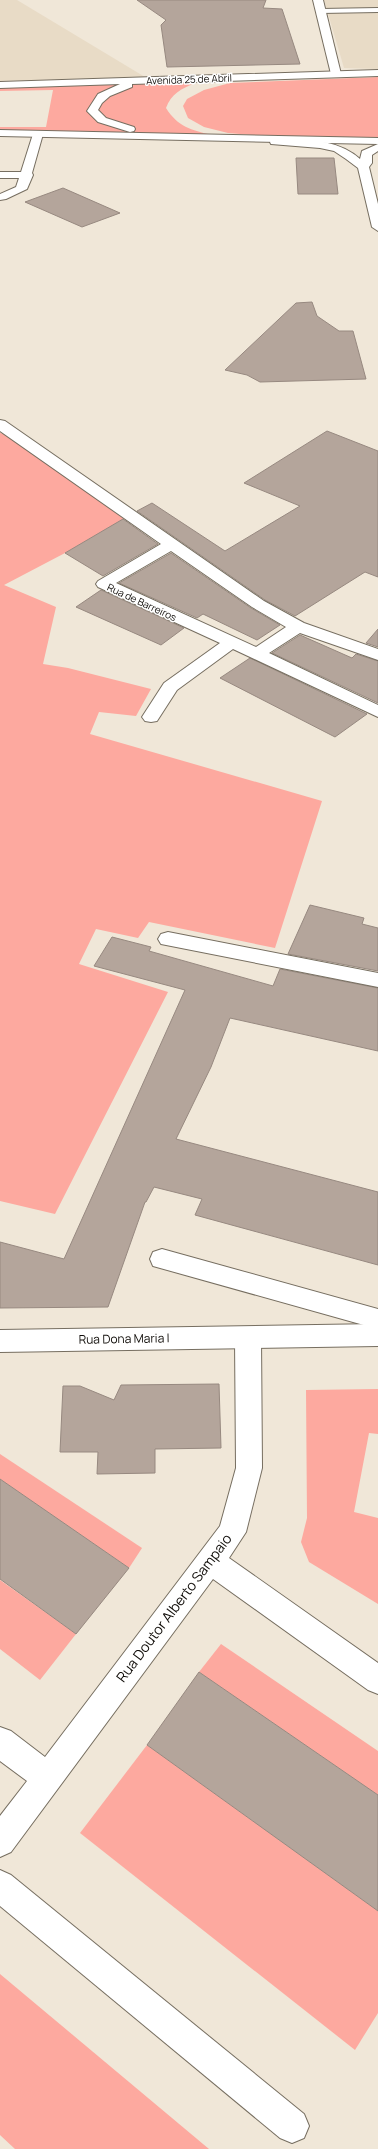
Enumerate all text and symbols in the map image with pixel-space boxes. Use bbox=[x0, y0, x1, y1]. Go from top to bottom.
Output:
street label: Avenida 25 de Abril bbox=[146, 71, 232, 87]
street label: Rua de Barreiros bbox=[105, 580, 179, 624]
street label: Rua Dona Maria I bbox=[78, 1329, 170, 1348]
street label: Rua Doutor Alberto Sampaio bbox=[112, 1530, 236, 1686]

